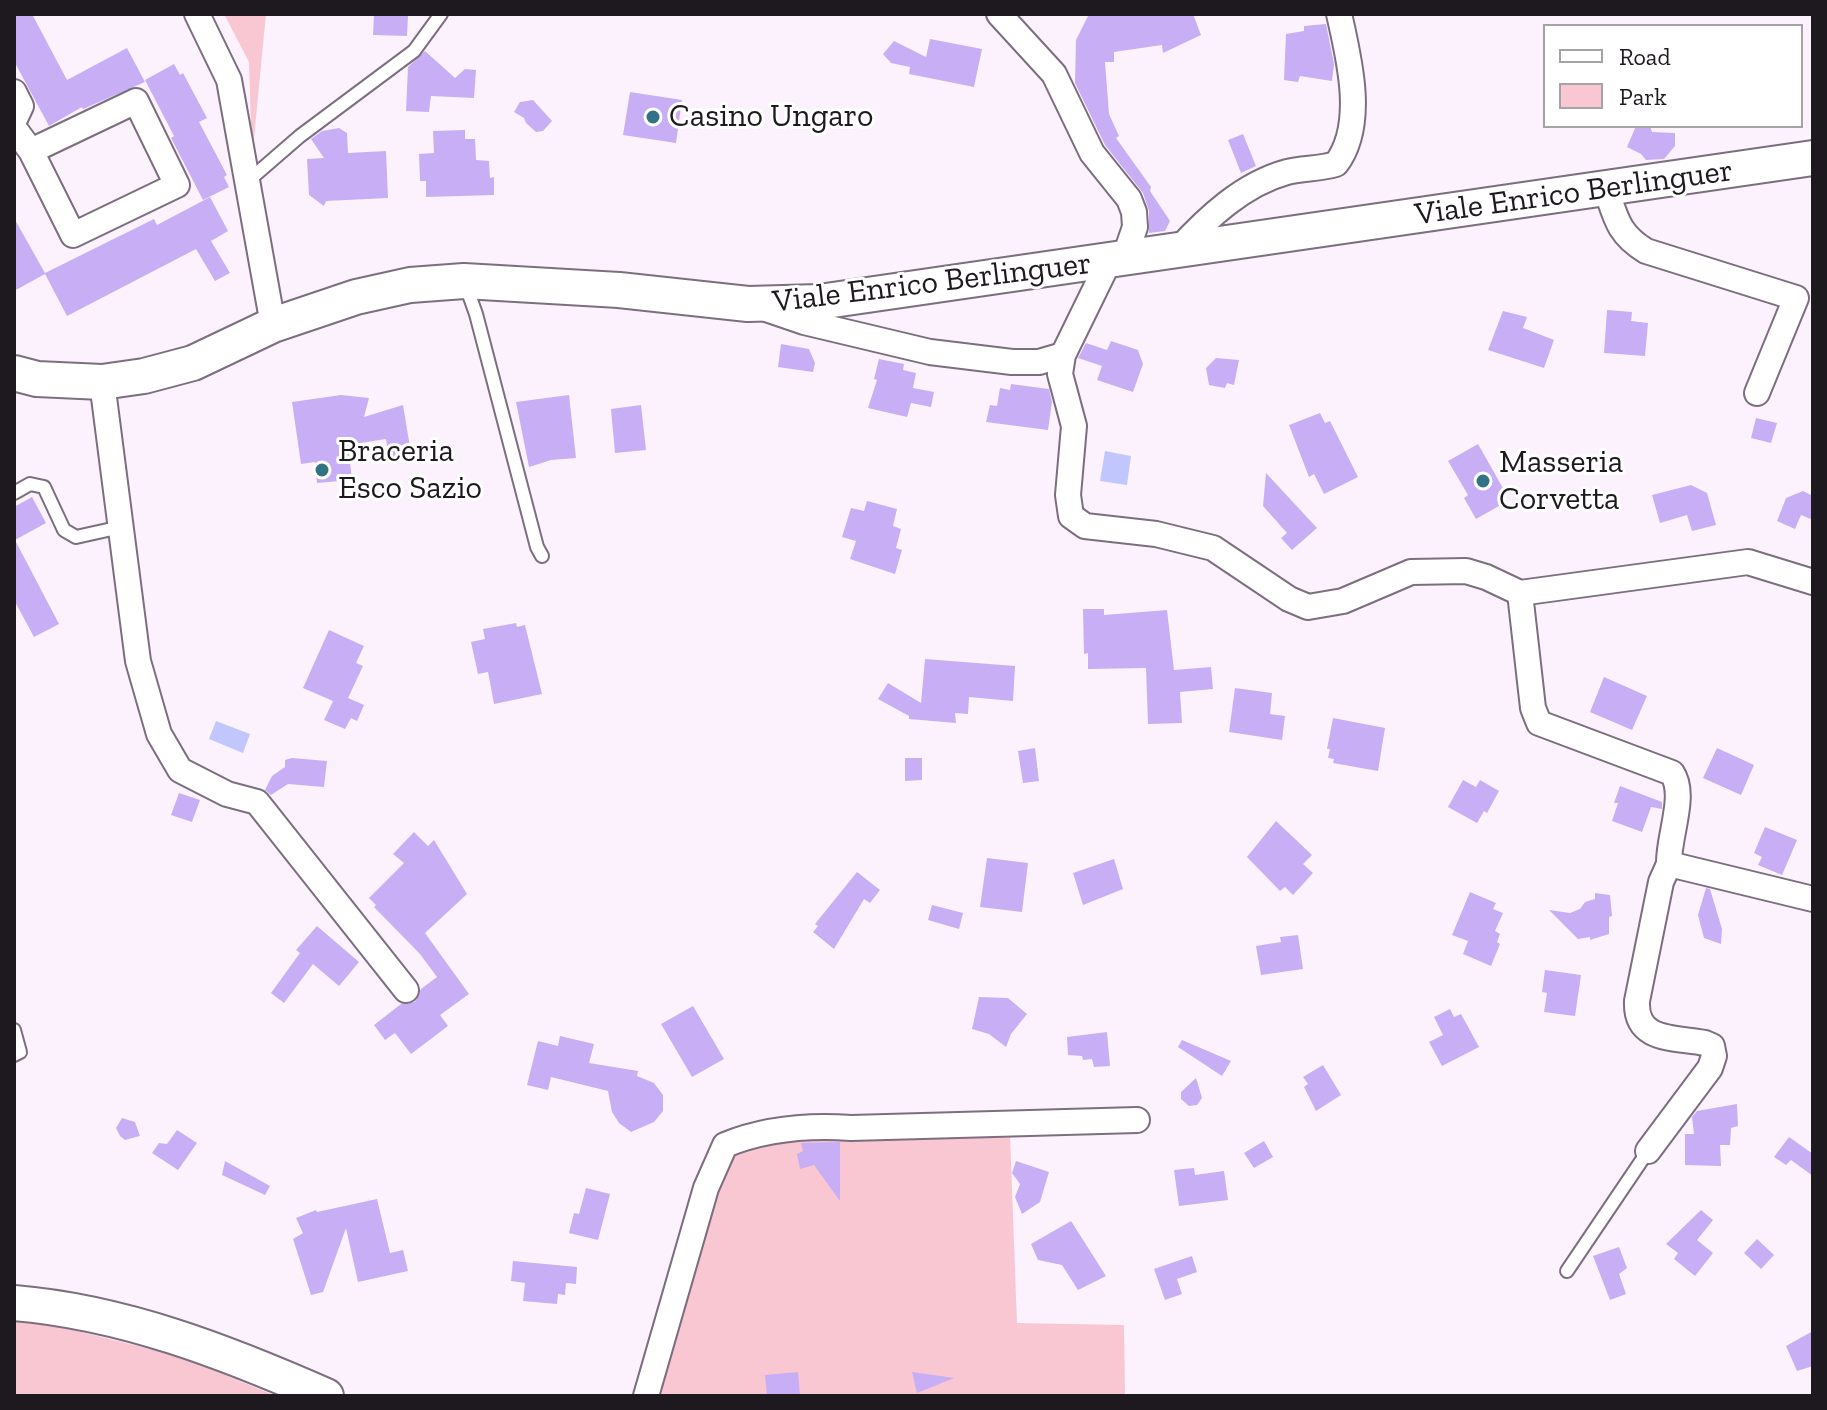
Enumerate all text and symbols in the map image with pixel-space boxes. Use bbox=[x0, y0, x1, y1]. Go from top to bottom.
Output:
legend bbox=[1543, 24, 1803, 128]
text: Road bbox=[1619, 42, 1671, 71]
text: Park bbox=[1619, 82, 1667, 111]
place label: Casino Ungaro bbox=[669, 98, 874, 136]
marker: Casino Ungaro bbox=[644, 108, 662, 126]
street label: Viale Enrico Berlinguer bbox=[1413, 152, 1735, 234]
street label: Viale Enrico Berlinguer bbox=[771, 244, 1093, 322]
place label: Braceria Esco Sazio bbox=[338, 433, 482, 508]
place label: Masseria Corvetta bbox=[1499, 444, 1623, 519]
marker: Braceria Esco Sazio bbox=[313, 461, 331, 479]
marker: Masseria Corvetta bbox=[1474, 472, 1492, 490]

